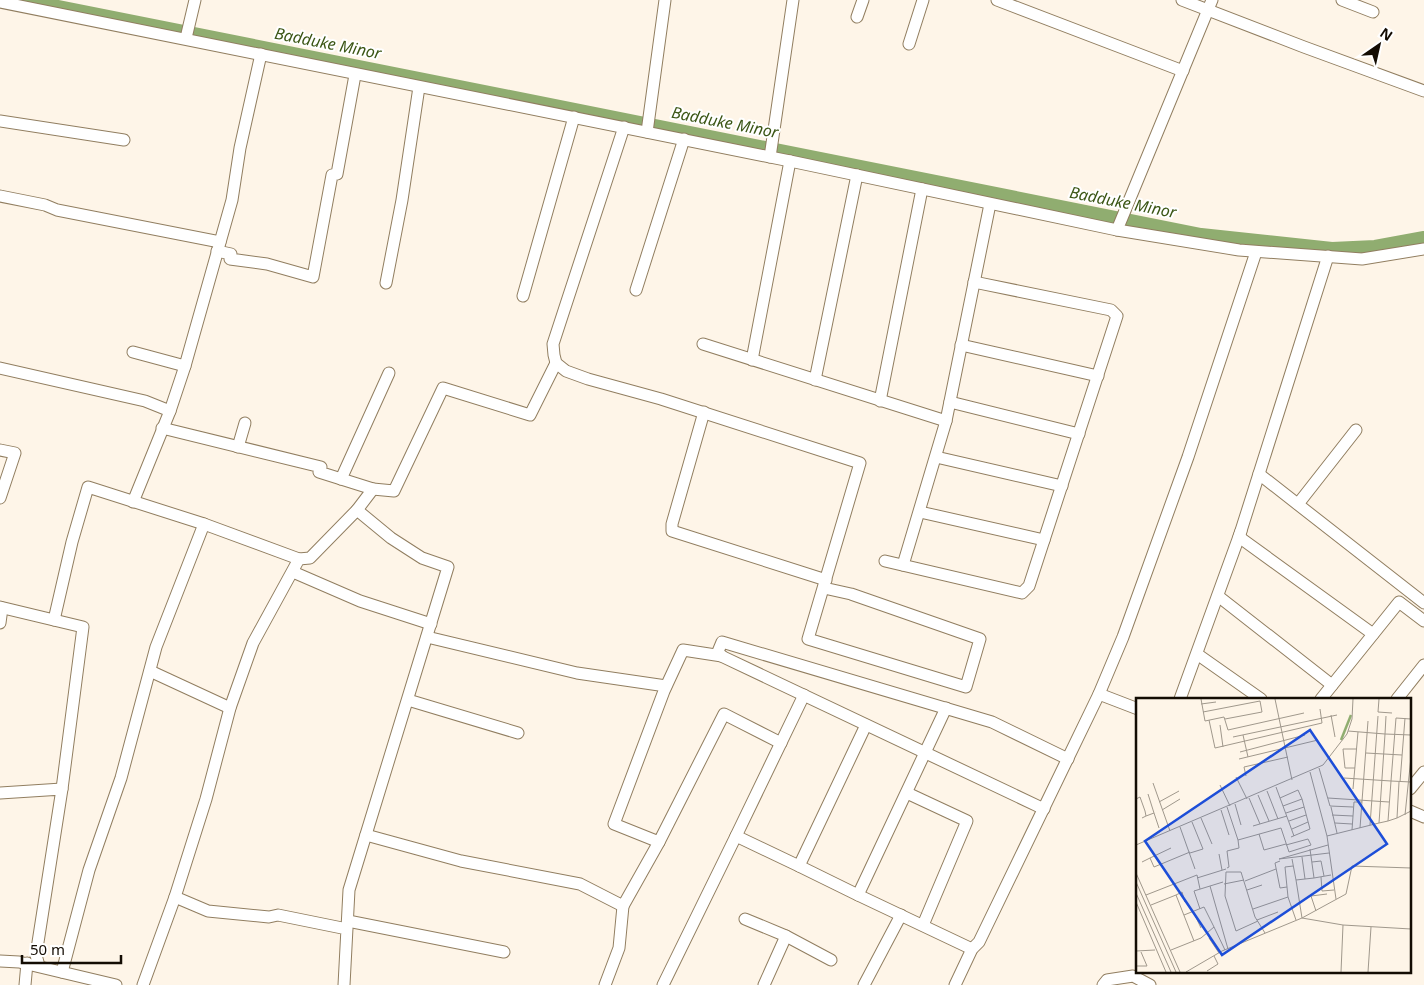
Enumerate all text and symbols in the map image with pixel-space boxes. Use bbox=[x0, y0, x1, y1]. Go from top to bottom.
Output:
north arrow bbox=[1354, 20, 1404, 70]
water label: Badduke Minor bbox=[273, 22, 384, 64]
text: N bbox=[1377, 23, 1397, 45]
water label: Badduke Minor bbox=[670, 101, 781, 143]
water label: Badduke Minor bbox=[1068, 181, 1179, 223]
inset map bbox=[1136, 698, 1412, 972]
scale bar bbox=[22, 932, 121, 964]
text: 50 m bbox=[30, 939, 65, 959]

